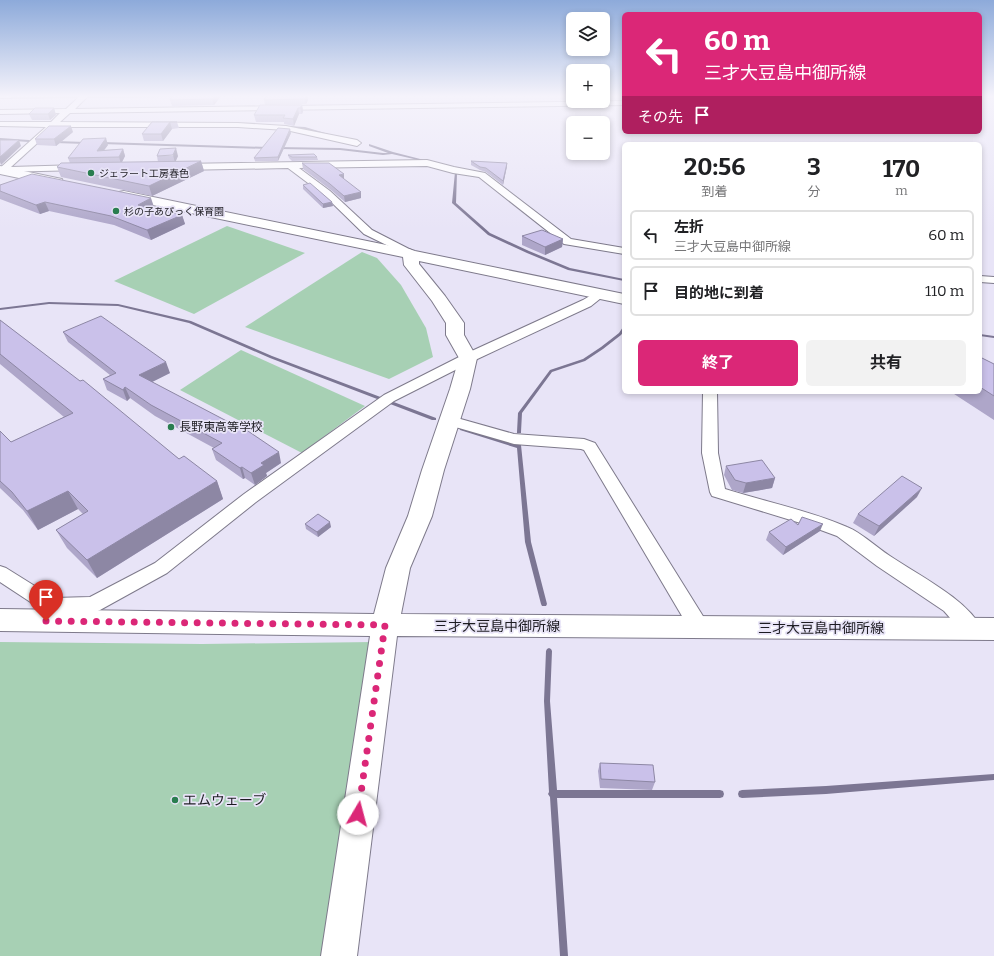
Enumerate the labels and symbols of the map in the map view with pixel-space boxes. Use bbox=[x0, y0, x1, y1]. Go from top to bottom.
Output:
marker: ジェラート工房春色 bbox=[86, 168, 96, 178]
place label: ジェラート工房春色 bbox=[99, 168, 189, 180]
marker: 杉の子あぴっく保育園 bbox=[111, 206, 121, 216]
place label: 杉の子あぴっく保育園 bbox=[124, 206, 224, 218]
place label: 長野東高等学校 bbox=[179, 420, 263, 434]
marker: 長野東高等学校 bbox=[166, 422, 176, 432]
pin bbox=[29, 580, 63, 621]
street label: 三才大豆島中御所線 bbox=[434, 618, 560, 635]
street label: 三才大豆島中御所線 bbox=[758, 620, 884, 637]
place label: エムウェーブ bbox=[183, 792, 266, 809]
position arrow bbox=[337, 793, 379, 835]
marker: エムウェーブ bbox=[170, 795, 180, 805]

